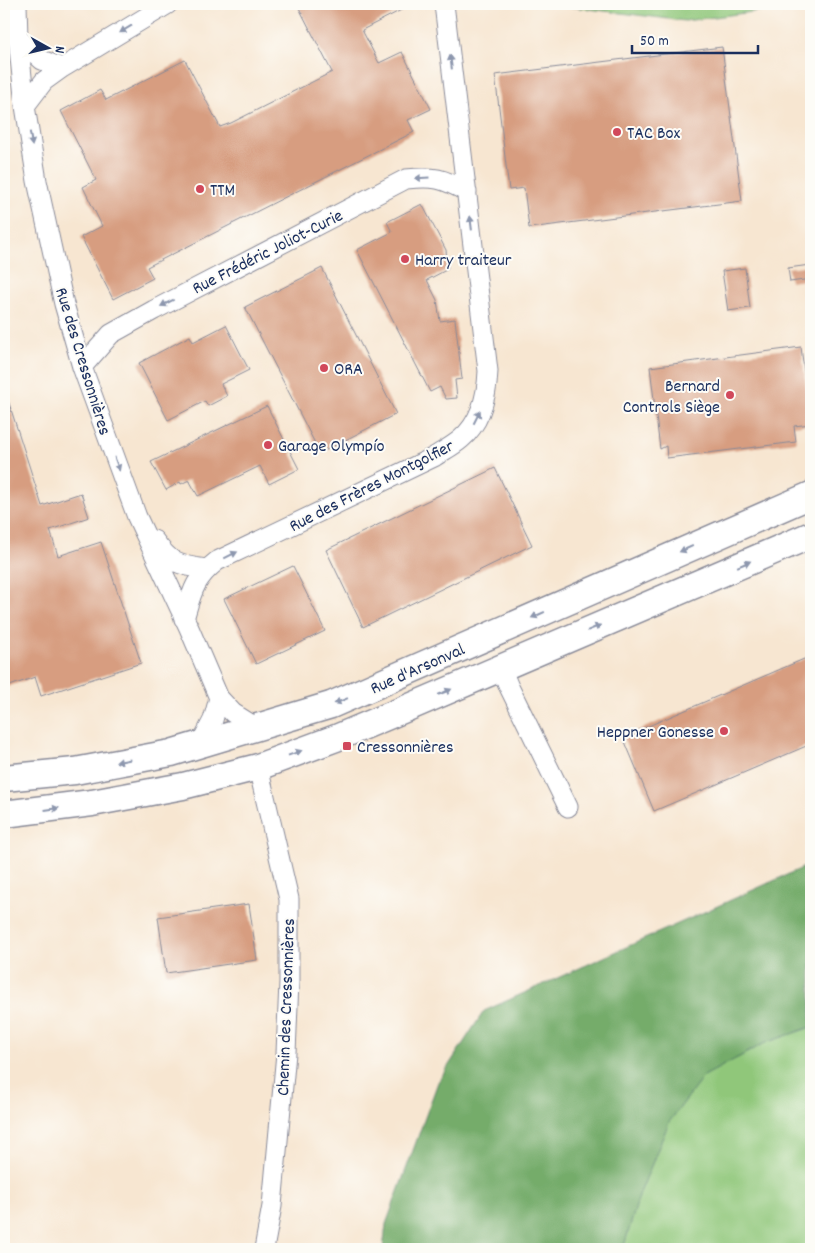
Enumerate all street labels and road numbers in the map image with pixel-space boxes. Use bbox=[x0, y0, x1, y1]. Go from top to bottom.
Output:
street label: Rue Frédéric Joliot-Curie bbox=[188, 204, 348, 302]
street label: Rue des Cressonnières bbox=[47, 285, 116, 439]
street label: Rue des Frères Montgolfier bbox=[285, 435, 459, 540]
street label: Rue d'Arsonval bbox=[367, 638, 470, 702]
street label: Chemin des Cressonnières bbox=[272, 918, 303, 1096]

